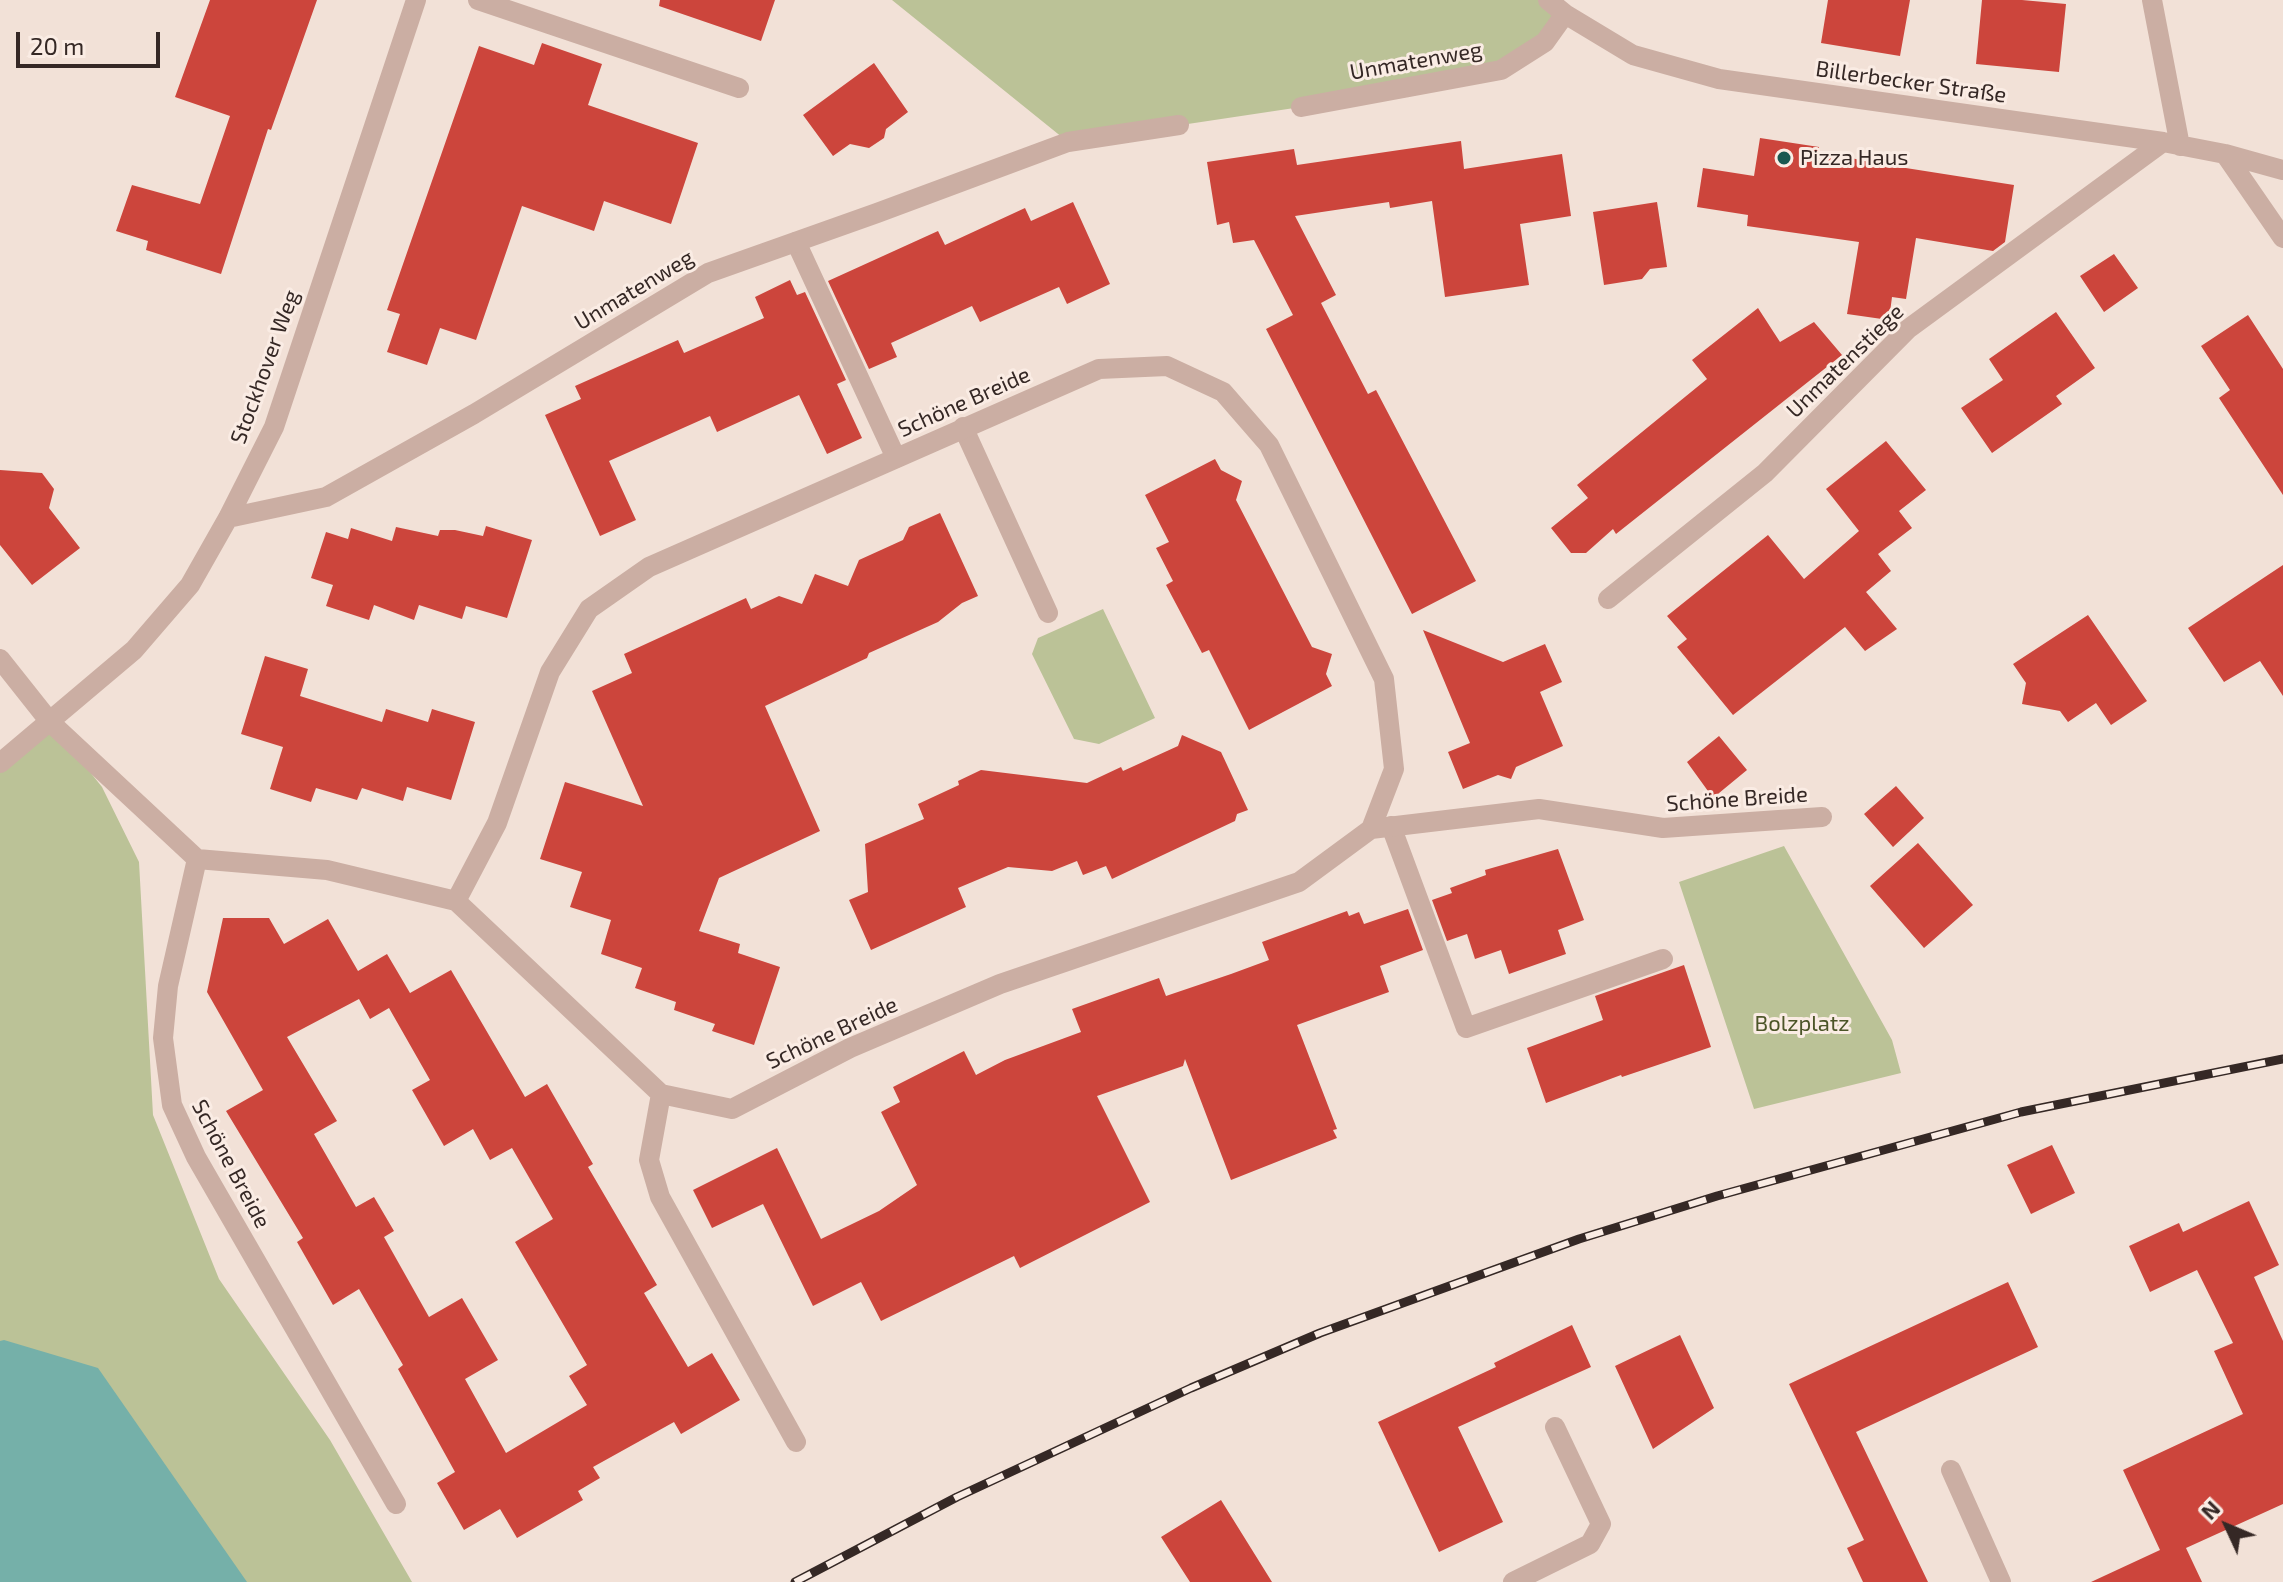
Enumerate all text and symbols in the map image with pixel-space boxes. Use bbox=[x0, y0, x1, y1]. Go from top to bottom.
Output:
scale bar bbox=[20, 16, 164, 66]
text: 20 m bbox=[30, 31, 84, 60]
street label: Unmatenweg bbox=[1348, 36, 1484, 86]
street label: Billerbecker Straße bbox=[1814, 56, 2008, 108]
place label: Pizza Haus bbox=[1800, 145, 1908, 171]
marker: Pizza Haus bbox=[1775, 149, 1793, 167]
street label: Unmatenweg bbox=[570, 244, 698, 336]
street label: Stockhover Weg bbox=[225, 286, 305, 448]
street label: Unmatenstiege bbox=[1781, 299, 1909, 423]
street label: Schöne Breide bbox=[894, 361, 1034, 443]
street label: Schöne Breide bbox=[1665, 781, 1809, 817]
street label: Schöne Breide bbox=[762, 991, 902, 1075]
park label: Bolzplatz bbox=[1755, 1011, 1849, 1037]
street label: Schöne Breide bbox=[186, 1095, 276, 1233]
north arrow bbox=[2187, 1486, 2267, 1566]
text: N bbox=[2195, 1495, 2225, 1524]

